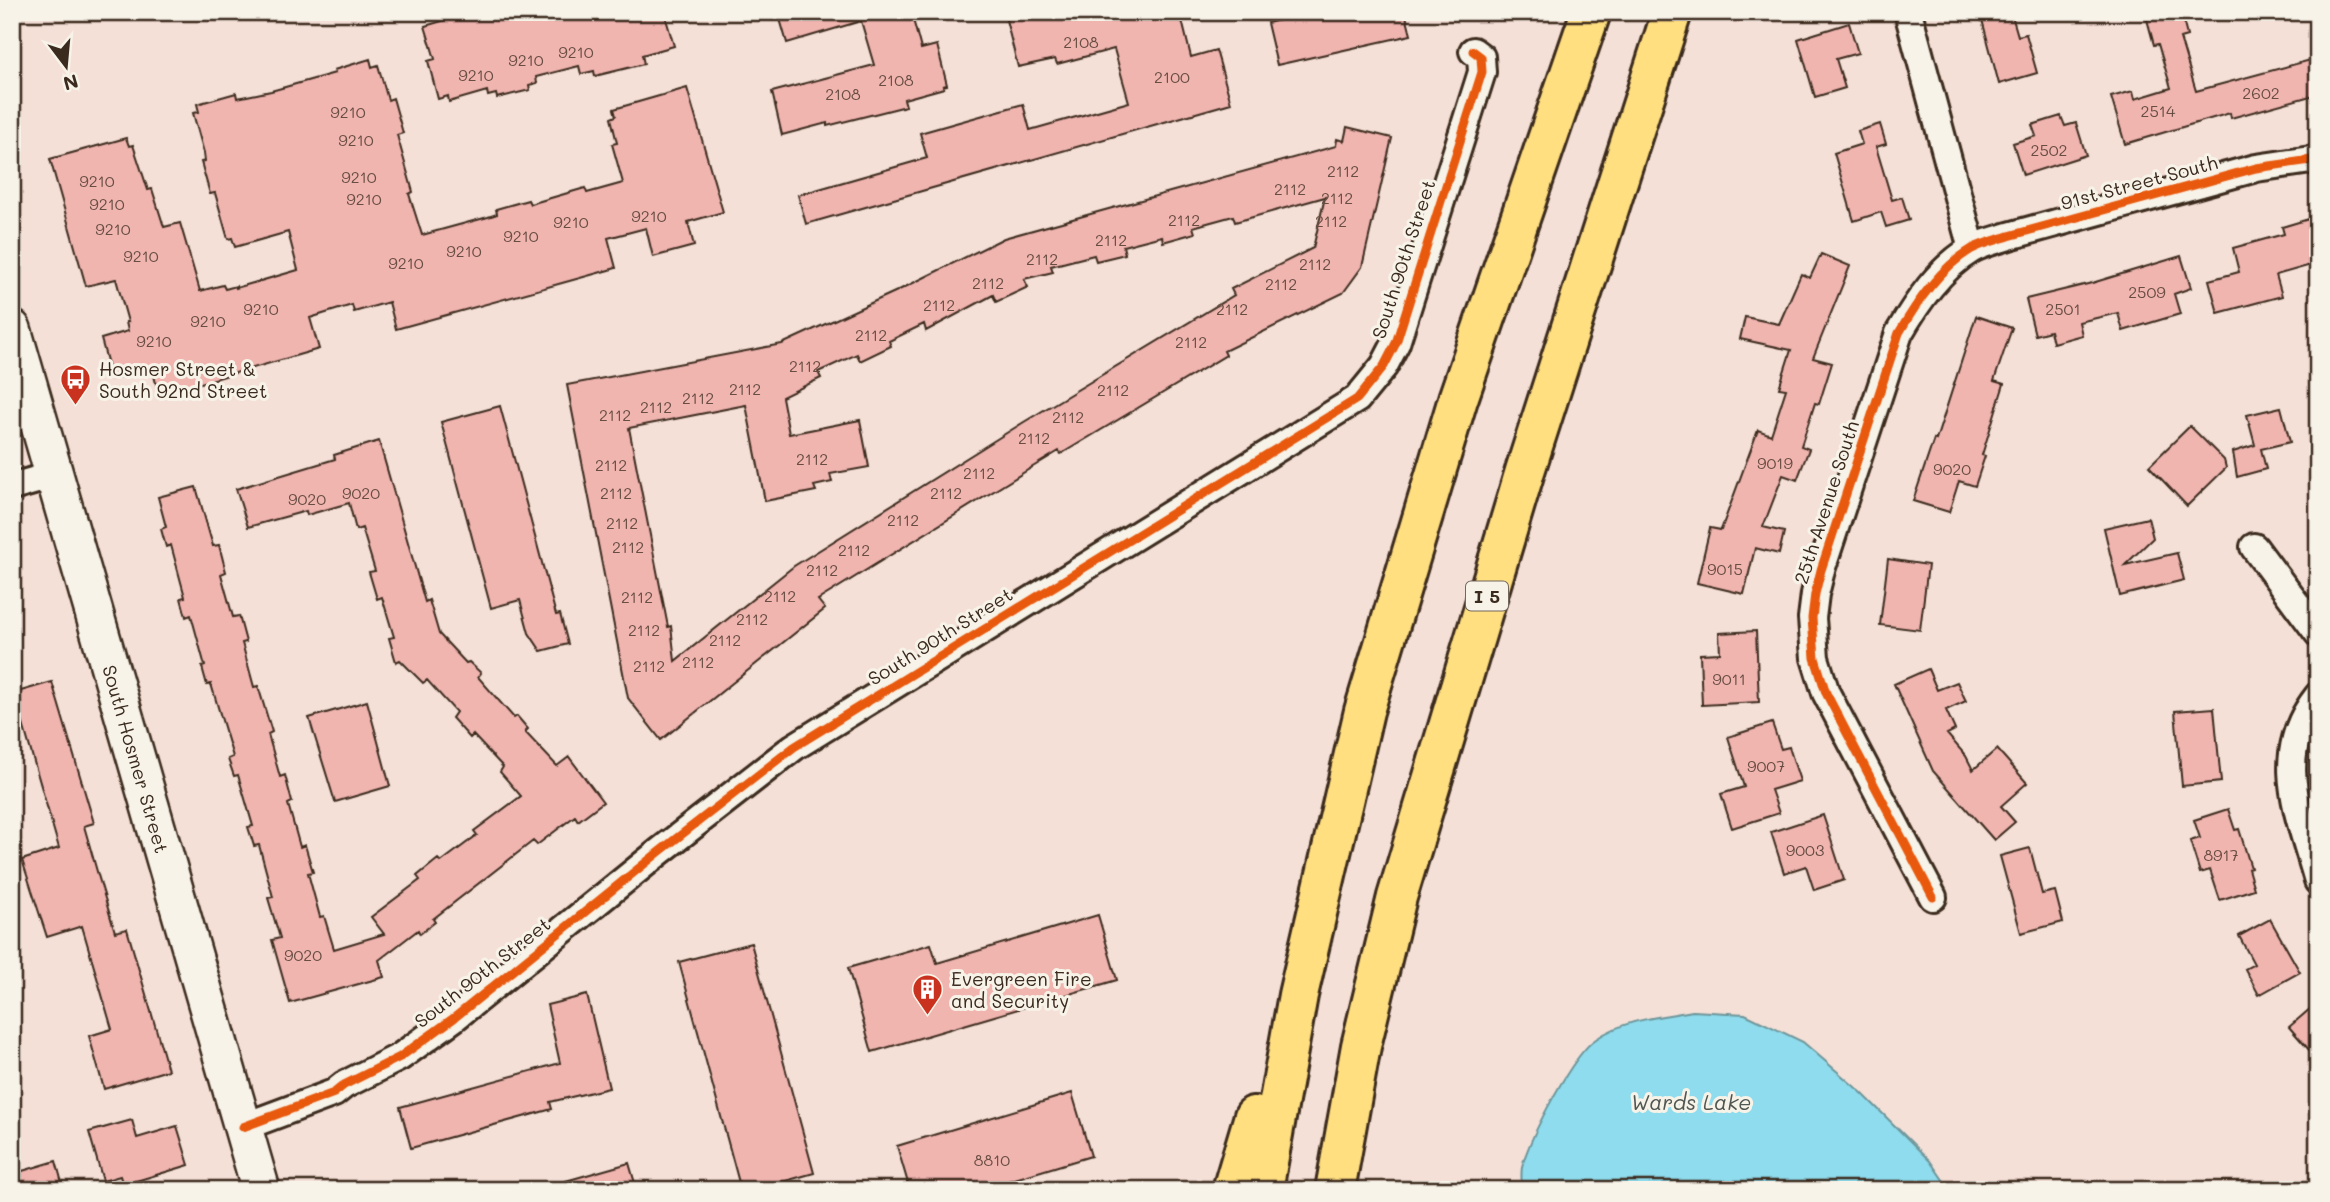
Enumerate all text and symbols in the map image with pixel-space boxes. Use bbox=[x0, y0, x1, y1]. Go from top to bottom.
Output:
house number: 2108 bbox=[1063, 31, 1099, 52]
north arrow bbox=[32, 32, 102, 102]
house number: 9210 bbox=[558, 41, 594, 62]
house number: 9210 bbox=[508, 49, 544, 70]
house number: 9210 bbox=[458, 64, 494, 85]
house number: 2100 bbox=[1154, 66, 1190, 87]
text: N bbox=[60, 69, 81, 97]
house number: 2108 bbox=[878, 69, 914, 90]
house number: 2602 bbox=[2242, 82, 2280, 103]
house number: 2108 bbox=[825, 83, 861, 104]
house number: 2514 bbox=[2141, 100, 2176, 121]
house number: 9210 bbox=[330, 101, 366, 122]
house number: 9210 bbox=[338, 129, 374, 150]
house number: 2502 bbox=[2030, 139, 2068, 160]
street label: 91st Street South bbox=[2058, 149, 2220, 215]
house number: 2112 bbox=[1327, 160, 1359, 181]
house number: 9210 bbox=[341, 166, 377, 187]
house number: 9210 bbox=[79, 170, 115, 191]
street label: South 90th Street bbox=[1365, 176, 1441, 342]
house number: 2112 bbox=[1274, 178, 1306, 199]
house number: 2112 bbox=[1321, 187, 1353, 208]
house number: 9210 bbox=[346, 188, 382, 209]
house number: 9210 bbox=[89, 193, 125, 214]
house number: 9210 bbox=[631, 205, 667, 226]
house number: 2112 bbox=[1168, 209, 1200, 230]
house number: 2112 bbox=[1315, 210, 1347, 231]
house number: 9210 bbox=[553, 211, 589, 232]
house number: 9210 bbox=[95, 218, 131, 239]
house number: 9210 bbox=[503, 225, 539, 246]
house number: 2112 bbox=[1095, 229, 1127, 250]
house number: 9210 bbox=[446, 240, 482, 261]
house number: 9210 bbox=[123, 245, 159, 266]
house number: 2112 bbox=[1026, 248, 1058, 269]
house number: 9210 bbox=[388, 252, 424, 273]
house number: 2112 bbox=[1299, 253, 1331, 274]
house number: 2112 bbox=[972, 272, 1004, 293]
house number: 2112 bbox=[1265, 273, 1297, 294]
house number: 2509 bbox=[2128, 281, 2166, 302]
house number: 2112 bbox=[923, 294, 955, 315]
house number: 9210 bbox=[243, 298, 279, 319]
house number: 2112 bbox=[1216, 298, 1248, 319]
house number: 2501 bbox=[2045, 298, 2081, 319]
house number: 9210 bbox=[190, 310, 226, 331]
house number: 2112 bbox=[855, 324, 887, 345]
house number: 9210 bbox=[136, 330, 172, 351]
house number: 2112 bbox=[1175, 331, 1207, 352]
house number: 2112 bbox=[789, 355, 821, 376]
place label: Hosmer Street & South 92nd Street bbox=[99, 356, 267, 403]
bus stop icon: Hosmer Street & South 92nd Street bbox=[59, 362, 93, 406]
house number: 2112 bbox=[729, 378, 761, 399]
house number: 2112 bbox=[1097, 379, 1129, 400]
house number: 2112 bbox=[682, 387, 714, 408]
house number: 2112 bbox=[640, 396, 672, 417]
house number: 2112 bbox=[599, 404, 631, 425]
house number: 2112 bbox=[1052, 406, 1084, 427]
street label: 25th Avenue South bbox=[1788, 417, 1864, 587]
house number: 2112 bbox=[1018, 427, 1050, 448]
house number: 2112 bbox=[796, 448, 828, 469]
house number: 9019 bbox=[1757, 452, 1793, 473]
house number: 2112 bbox=[595, 454, 627, 475]
house number: 9020 bbox=[1933, 458, 1971, 479]
house number: 2112 bbox=[963, 462, 995, 483]
house number: 9020 bbox=[342, 482, 380, 503]
house number: 2112 bbox=[600, 482, 632, 503]
house number: 2112 bbox=[930, 482, 962, 503]
house number: 9020 bbox=[288, 488, 326, 509]
house number: 2112 bbox=[887, 509, 919, 530]
house number: 2112 bbox=[606, 512, 638, 533]
house number: 2112 bbox=[612, 536, 644, 557]
house number: 2112 bbox=[838, 539, 870, 560]
house number: 9015 bbox=[1707, 558, 1743, 579]
house number: 2112 bbox=[806, 559, 838, 580]
street label: South 90th Street bbox=[863, 581, 1017, 691]
road number: I 5 bbox=[1466, 582, 1508, 610]
house number: 2112 bbox=[764, 585, 796, 606]
house number: 2112 bbox=[621, 586, 653, 607]
house number: 2112 bbox=[736, 608, 768, 629]
house number: 2112 bbox=[628, 619, 660, 640]
house number: 2112 bbox=[709, 629, 741, 650]
house number: 2112 bbox=[682, 651, 714, 672]
house number: 2112 bbox=[633, 655, 665, 676]
street label: South Hosmer Street bbox=[97, 662, 175, 856]
house number: 9011 bbox=[1712, 668, 1746, 689]
house number: 9007 bbox=[1747, 755, 1785, 776]
house number: 9003 bbox=[1786, 839, 1824, 860]
house number: 8917 bbox=[2203, 844, 2239, 865]
street label: South 90th Street bbox=[409, 911, 555, 1033]
house number: 9020 bbox=[284, 944, 322, 965]
place label: Evergreen Fire and Security bbox=[951, 966, 1092, 1013]
building icon: Evergreen Fire and Security bbox=[911, 972, 945, 1016]
water label: Wards Lake bbox=[1631, 1088, 1751, 1115]
house number: 8810 bbox=[974, 1149, 1010, 1170]

